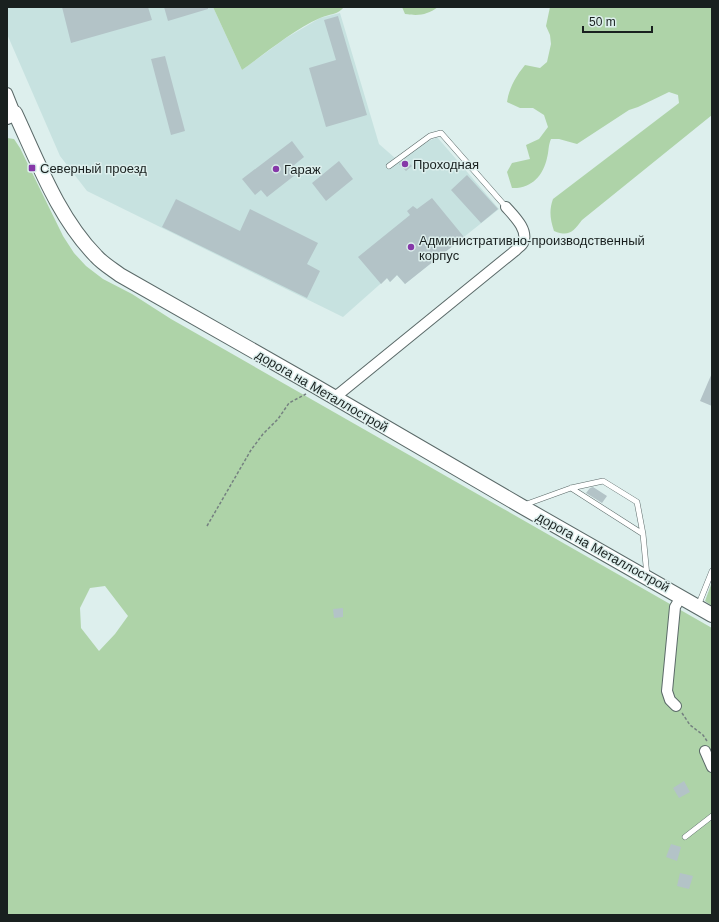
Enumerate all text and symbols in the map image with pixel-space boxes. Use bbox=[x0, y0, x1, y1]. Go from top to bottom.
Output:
scale bar bbox=[583, 8, 652, 34]
text: 50 m bbox=[589, 15, 616, 29]
place label: Проходная bbox=[413, 157, 479, 172]
marker: Проходная bbox=[400, 159, 410, 169]
place label: Северный проезд bbox=[40, 161, 147, 176]
place label: Гараж bbox=[284, 162, 321, 177]
marker: Северный проезд bbox=[27, 163, 37, 173]
marker: Гараж bbox=[271, 164, 281, 174]
place label: Административно-производственный корпус bbox=[419, 233, 645, 263]
marker: Административно-производственный корпус bbox=[406, 242, 416, 252]
street label: дорога на Металлострой bbox=[253, 347, 391, 435]
street label: дорога на Металлострой bbox=[534, 509, 672, 595]

